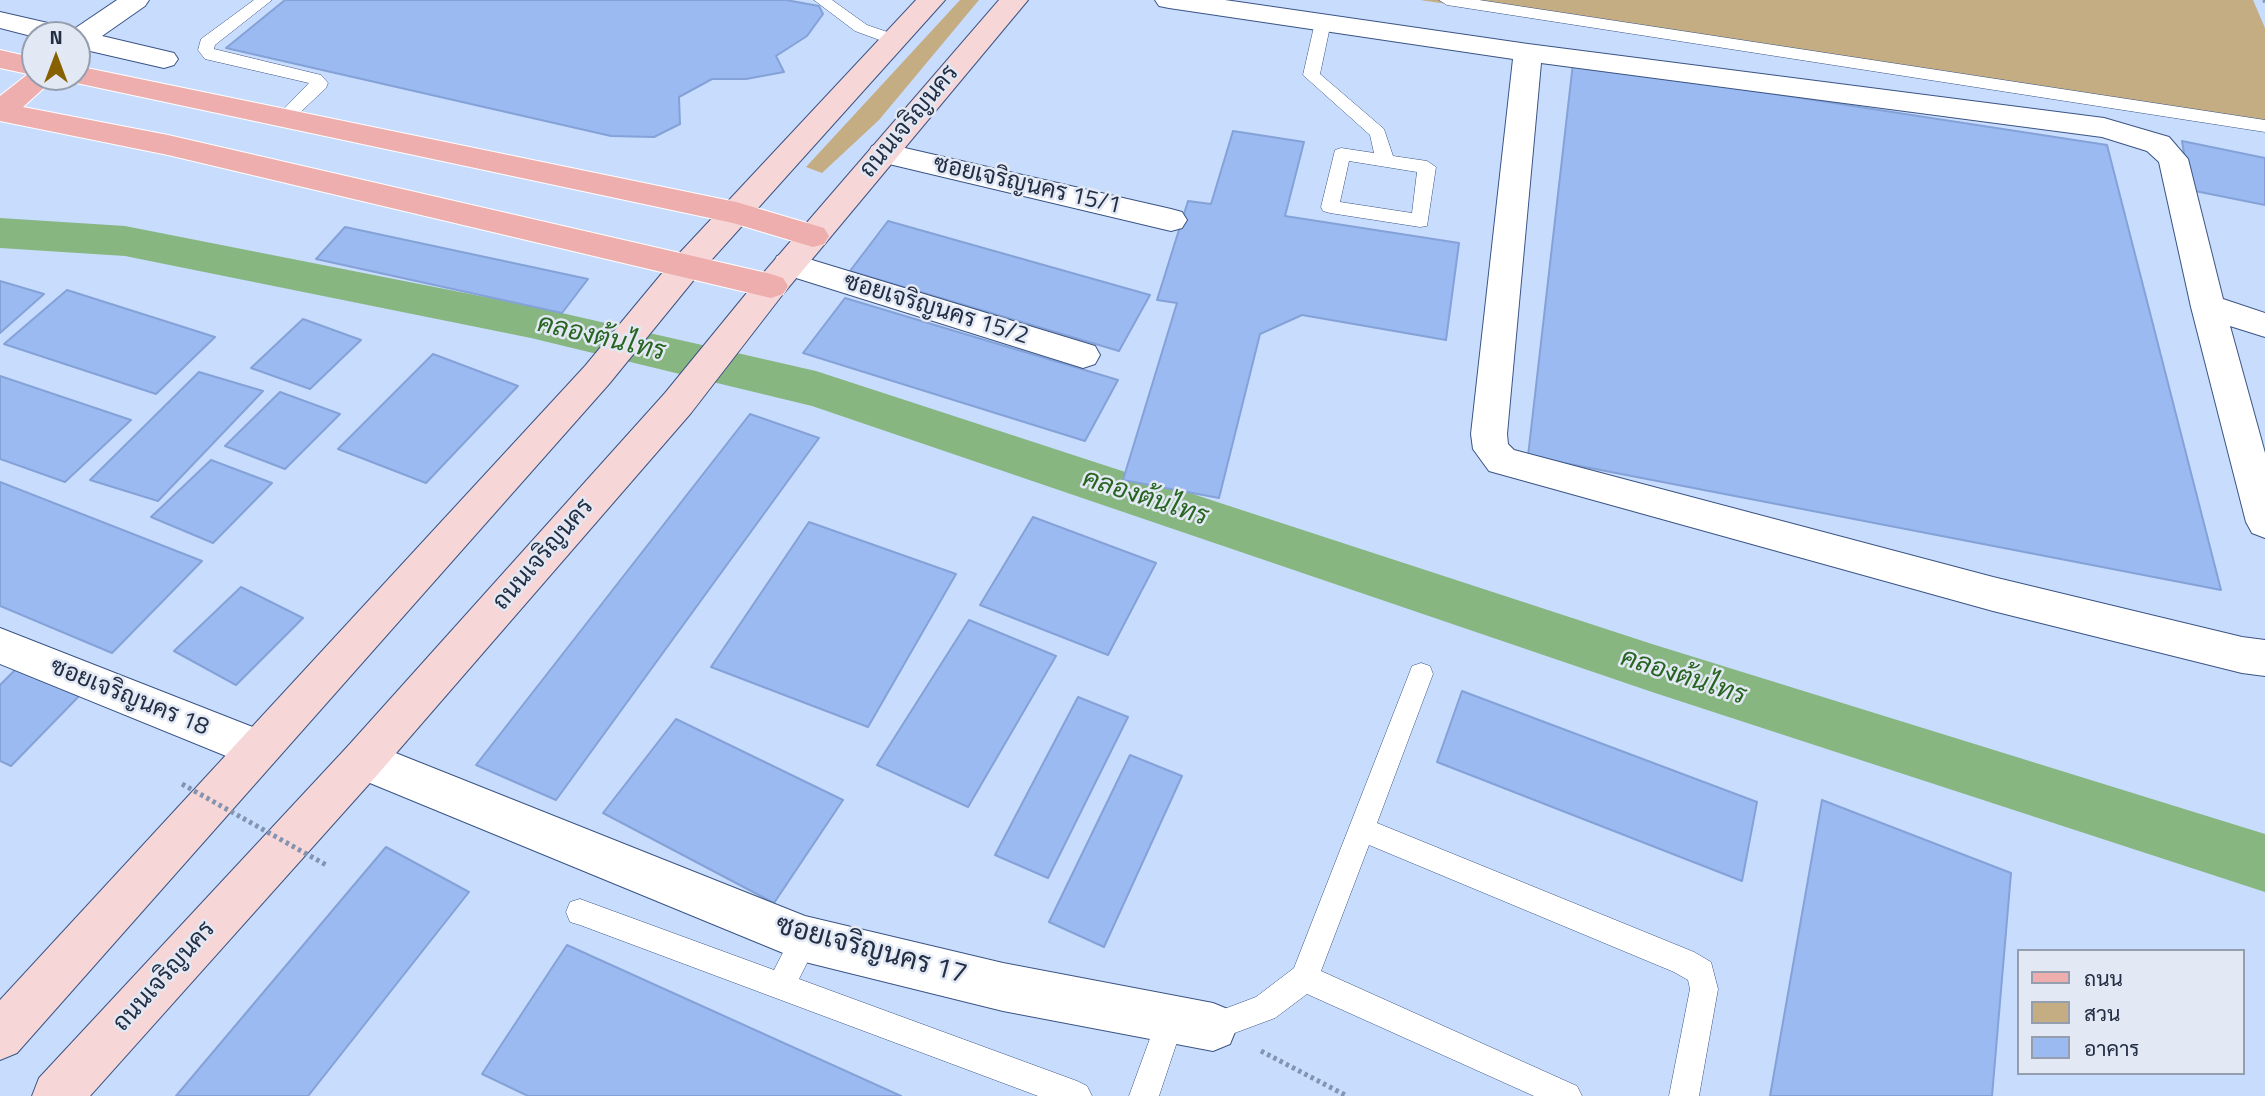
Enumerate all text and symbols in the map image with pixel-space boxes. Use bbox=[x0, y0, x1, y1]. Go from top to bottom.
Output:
north arrow bbox=[21, 21, 91, 91]
text: N bbox=[49, 22, 63, 51]
street label: ถนนเจริญนคร bbox=[855, 60, 965, 184]
street label: ซอยเจริญนคร 15/1 bbox=[930, 150, 1124, 222]
street label: ซอยเจริญนคร 15/2 bbox=[840, 268, 1032, 352]
water label: คลองต้นไทร bbox=[534, 309, 668, 369]
water label: คลองต้นไทร bbox=[1078, 464, 1212, 534]
street label: ถนนเจริญนคร bbox=[488, 493, 600, 617]
water label: คลองต้นไทร bbox=[1616, 643, 1750, 713]
street label: ซอยเจริญนคร 18 bbox=[46, 653, 212, 743]
street label: ซอยเจริญนคร 17 bbox=[772, 909, 970, 993]
street label: ถนนเจริญนคร bbox=[108, 916, 222, 1038]
legend bbox=[2016, 949, 2244, 1075]
text: ถนน bbox=[2084, 962, 2123, 994]
text: สวน bbox=[2084, 997, 2120, 1029]
text: อาคาร bbox=[2084, 1032, 2140, 1064]

